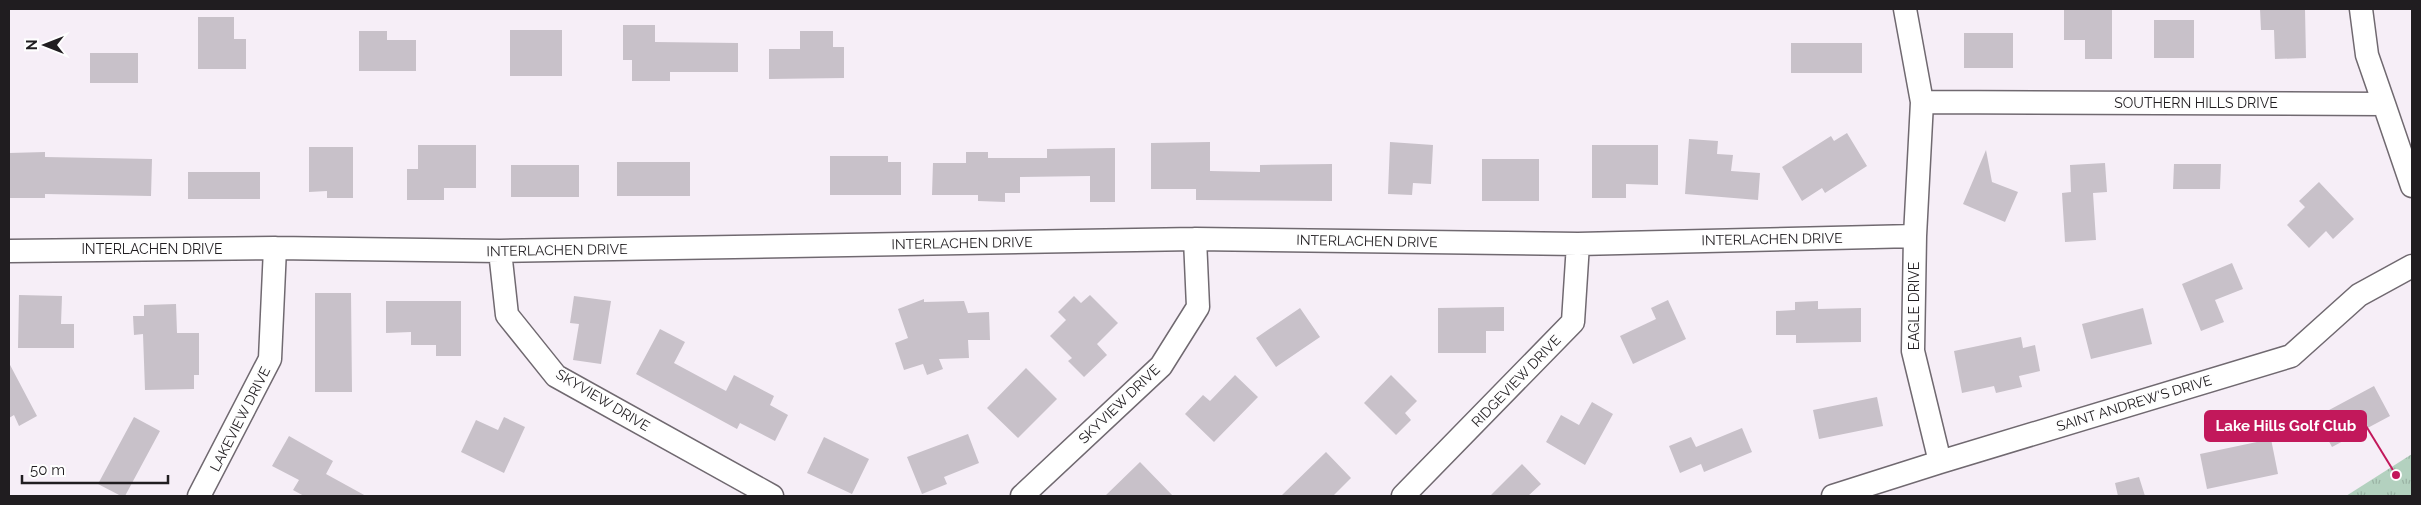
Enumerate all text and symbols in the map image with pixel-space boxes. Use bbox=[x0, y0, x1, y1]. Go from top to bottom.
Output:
north arrow bbox=[20, 20, 70, 70]
text: N bbox=[24, 40, 40, 50]
street label: SOUTHERN HILLS DRIVE bbox=[2114, 95, 2278, 111]
street label: INTERLACHEN DRIVE bbox=[1701, 230, 1843, 248]
street label: INTERLACHEN DRIVE bbox=[1296, 232, 1438, 250]
street label: INTERLACHEN DRIVE bbox=[891, 234, 1033, 252]
street label: INTERLACHEN DRIVE bbox=[81, 241, 223, 257]
street label: INTERLACHEN DRIVE bbox=[486, 241, 628, 259]
street label: EAGLE DRIVE bbox=[1906, 262, 1922, 350]
street label: RIDGEVIEW DRIVE bbox=[1468, 332, 1564, 430]
street label: SKYVIEW DRIVE bbox=[1075, 361, 1163, 447]
street label: LAKEVIEW DRIVE bbox=[207, 364, 273, 474]
street label: SKYVIEW DRIVE bbox=[553, 366, 653, 434]
street label: SAINT ANDREW'S DRIVE bbox=[2054, 372, 2214, 434]
callout: Lake Hills Golf Club bbox=[2205, 411, 2366, 441]
text: Lake Hills Golf Club bbox=[2216, 417, 2357, 435]
scale bar bbox=[22, 452, 169, 484]
text: 50 m bbox=[30, 461, 65, 479]

